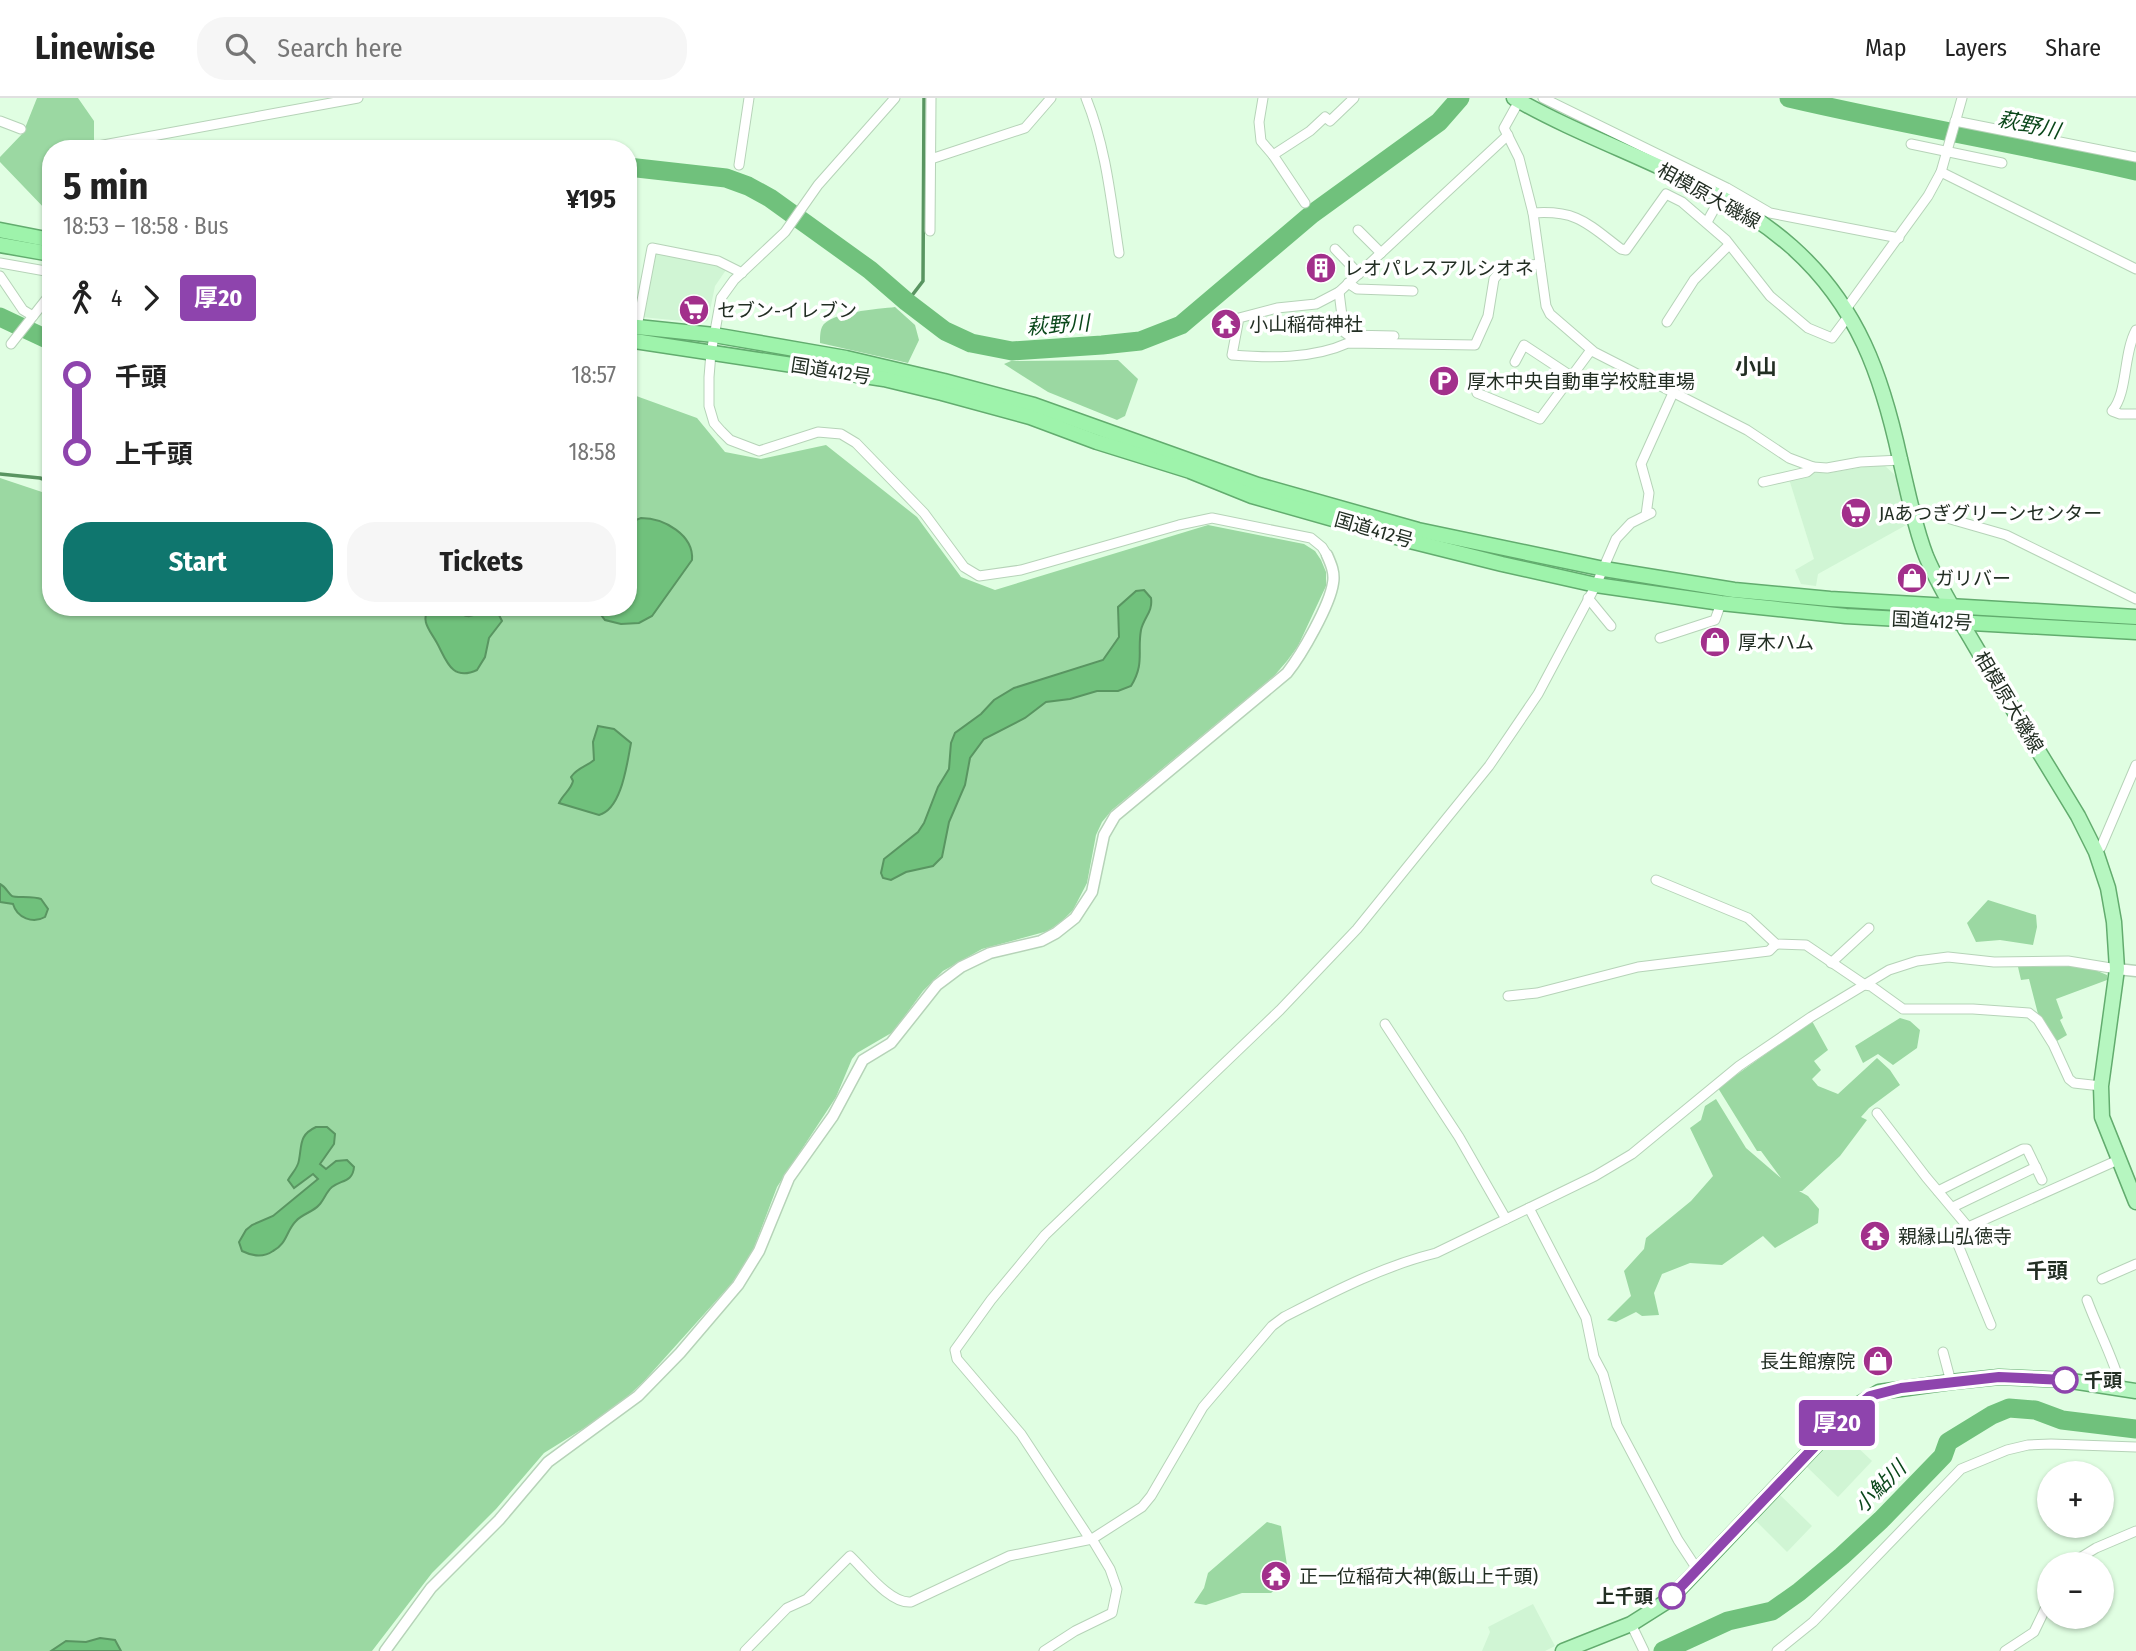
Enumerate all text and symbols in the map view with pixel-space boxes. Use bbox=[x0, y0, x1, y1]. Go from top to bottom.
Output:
search box bbox=[197, 17, 687, 80]
text: Linewise bbox=[35, 28, 155, 68]
icon: search bbox=[221, 29, 259, 67]
text: Search here bbox=[277, 33, 403, 64]
text: Map bbox=[1865, 34, 1907, 62]
text: Layers bbox=[1945, 34, 2007, 62]
text: Share bbox=[2045, 34, 2101, 62]
water label: 萩野川 bbox=[1995, 106, 2064, 145]
street label: 相模原大磯線 bbox=[1654, 158, 1764, 234]
text: 5 min bbox=[63, 163, 148, 209]
text: ¥195 bbox=[566, 184, 616, 215]
text: 18:53 – 18:58 · Bus bbox=[63, 212, 229, 240]
building icon: レオパレスアルシオネ bbox=[1304, 251, 1338, 285]
place label: レオパレスアルシオネ bbox=[1344, 257, 1534, 280]
icon: walk bbox=[63, 279, 101, 317]
icon: forward bbox=[132, 279, 170, 317]
text: 4 bbox=[111, 284, 122, 312]
text: 厚20 bbox=[194, 284, 242, 312]
supermarket icon: セブン-イレブン bbox=[677, 293, 711, 327]
place label: セブン-イレブン bbox=[717, 299, 857, 322]
temple icon: 小山稲荷神社 bbox=[1209, 307, 1243, 341]
water label: 萩野川 bbox=[1026, 310, 1092, 340]
place label: 小山稲荷神社 bbox=[1249, 313, 1363, 336]
street label: 国道412号 bbox=[789, 353, 873, 389]
district label: 小山 bbox=[1735, 354, 1777, 380]
text: 18:57 bbox=[571, 361, 616, 389]
text: 千頭 bbox=[115, 362, 167, 393]
parking icon: 厚木中央自動車学校駐車場 bbox=[1427, 364, 1461, 398]
place label: 厚木中央自動車学校駐車場 bbox=[1467, 370, 1695, 393]
text: 18:58 bbox=[569, 438, 616, 466]
text: 上千頭 bbox=[115, 439, 193, 470]
supermarket icon: JAあつぎグリーンセンター bbox=[1839, 496, 1873, 530]
place label: JAあつぎグリーンセンター bbox=[1879, 502, 2102, 525]
street label: 国道412号 bbox=[1332, 508, 1416, 552]
button: Start bbox=[63, 522, 333, 602]
button: Tickets bbox=[347, 522, 616, 602]
shop icon: ガリバー bbox=[1895, 561, 1929, 595]
place label: ガリバー bbox=[1935, 567, 2011, 590]
street label: 国道412号 bbox=[1891, 607, 1973, 635]
shop icon: 厚木ハム bbox=[1698, 625, 1732, 659]
place label: 厚木ハム bbox=[1738, 631, 1814, 654]
street label: 相模原大磯線 bbox=[1970, 647, 2048, 757]
temple icon: 親縁山弘徳寺 bbox=[1858, 1219, 1892, 1253]
place label: 親縁山弘徳寺 bbox=[1898, 1225, 2012, 1248]
district label: 千頭 bbox=[2026, 1258, 2068, 1284]
shop icon: 長生館療院 bbox=[1861, 1344, 1895, 1378]
place label: 長生館療院 bbox=[1760, 1350, 1855, 1373]
marker: 千頭 bbox=[2052, 1367, 2078, 1393]
place label: 千頭 bbox=[2084, 1369, 2122, 1392]
line badge: 厚20 bbox=[1797, 1400, 1877, 1446]
text: 厚20 bbox=[1813, 1409, 1861, 1437]
water label: 小鮎川 bbox=[1849, 1454, 1913, 1518]
map controls bbox=[2037, 1461, 2114, 1629]
button: + bbox=[2037, 1461, 2114, 1538]
button: − bbox=[2037, 1552, 2114, 1629]
temple icon: 正一位稲荷大神(飯山上千頭) bbox=[1259, 1559, 1293, 1593]
place label: 正一位稲荷大神(飯山上千頭) bbox=[1299, 1565, 1538, 1588]
marker: 上千頭 bbox=[1659, 1583, 1685, 1609]
place label: 上千頭 bbox=[1596, 1585, 1653, 1608]

